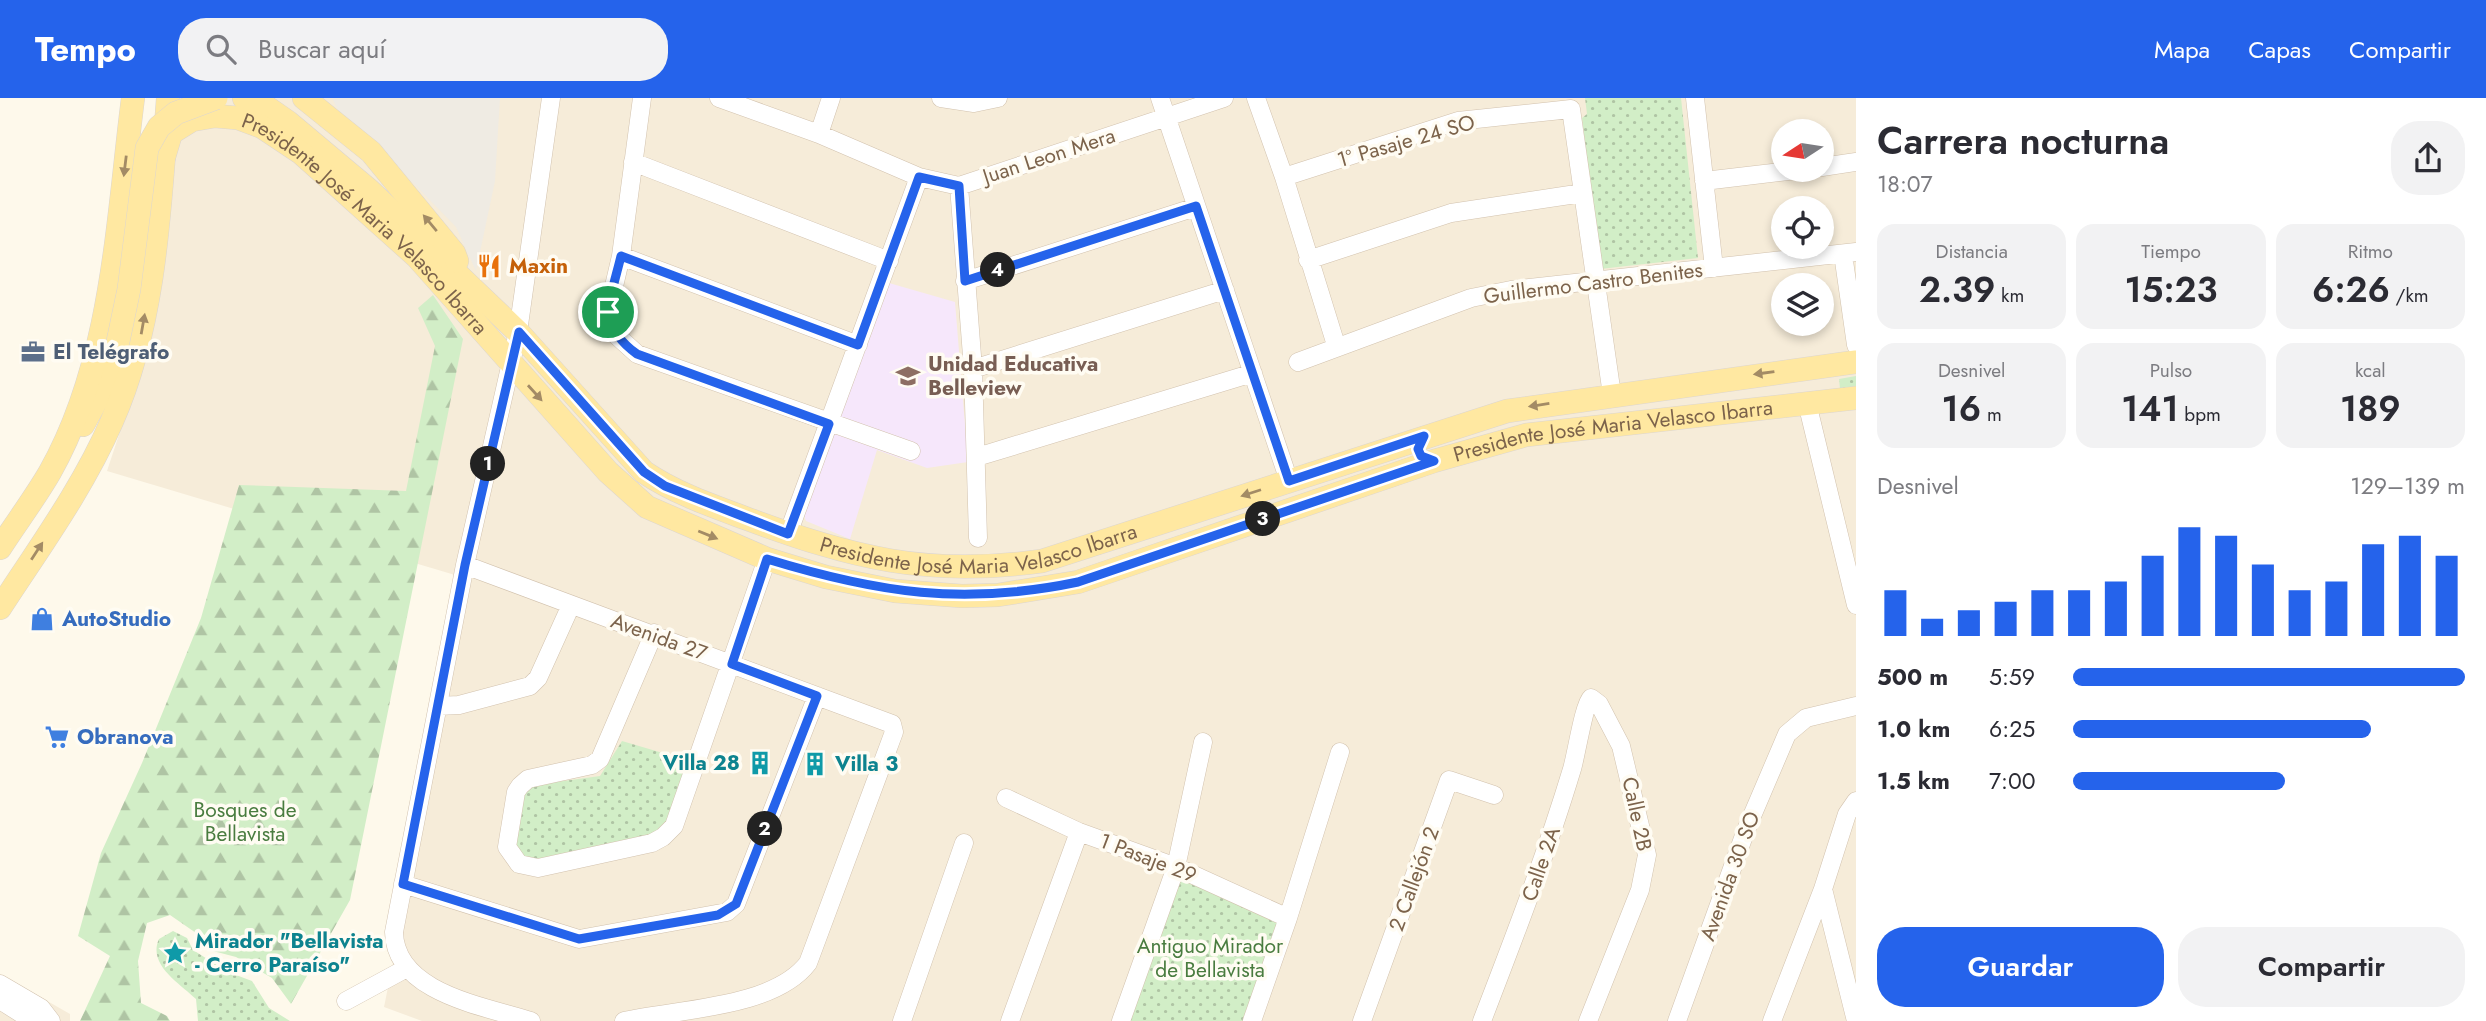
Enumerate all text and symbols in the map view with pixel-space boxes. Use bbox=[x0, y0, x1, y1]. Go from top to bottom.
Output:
search box bbox=[178, 18, 668, 81]
text: Tempo bbox=[35, 26, 136, 73]
icon: search bbox=[202, 30, 240, 68]
text: Buscar aquí bbox=[258, 30, 386, 68]
text: Mapa bbox=[2154, 32, 2210, 67]
text: Capas bbox=[2248, 32, 2311, 67]
text: Compartir bbox=[2349, 32, 2451, 67]
street label: Presidente José Maria Velasco Ibarra bbox=[238, 106, 495, 342]
street label: 1º Pasaje 24 SO bbox=[1334, 107, 1478, 175]
text: Carrera nocturna bbox=[1877, 113, 2169, 168]
north arrow bbox=[1771, 119, 1834, 182]
map controls bbox=[1771, 119, 1834, 336]
street label: Juan Leon Mera bbox=[976, 120, 1119, 192]
button: share bbox=[2391, 121, 2465, 195]
one-way arrow bbox=[119, 155, 130, 177]
text: 18:07 bbox=[1877, 167, 1933, 201]
button: locate bbox=[1771, 196, 1834, 259]
one-way arrow bbox=[423, 215, 438, 232]
text: Distancia bbox=[1935, 238, 2008, 265]
text: Tiempo bbox=[2141, 238, 2201, 265]
text: Ritmo bbox=[2348, 238, 2393, 265]
place label: Maxin bbox=[509, 251, 568, 281]
restaurant icon: Maxin bbox=[475, 252, 503, 280]
pin: 4 bbox=[981, 252, 1016, 288]
street label: Guillermo Castro Benites bbox=[1482, 255, 1704, 311]
text: 4 bbox=[991, 256, 1004, 283]
text: 2.39 bbox=[1919, 265, 1995, 315]
text: 15:23 bbox=[2125, 265, 2217, 315]
text: 6:26 bbox=[2312, 265, 2390, 315]
button: layers bbox=[1771, 273, 1834, 336]
pin bbox=[578, 282, 638, 342]
text: km bbox=[1995, 282, 2024, 309]
text: /km bbox=[2390, 282, 2429, 309]
icon: arrive bbox=[589, 293, 627, 331]
one-way arrow bbox=[137, 313, 148, 335]
place label: El Telégrafo bbox=[53, 337, 169, 367]
office icon: El Telégrafo bbox=[19, 338, 47, 366]
place label: Unidad Educativa Belleview bbox=[928, 349, 1098, 403]
text: Desnivel bbox=[1938, 357, 2005, 384]
text: Pulso bbox=[2150, 357, 2192, 384]
text: kcal bbox=[2355, 357, 2386, 384]
school or university icon: Unidad Educativa Belleview bbox=[894, 362, 922, 390]
one-way arrow bbox=[1753, 368, 1775, 379]
one-way arrow bbox=[527, 384, 543, 401]
text: 16 bbox=[1942, 384, 1981, 434]
text: 141 bbox=[2121, 384, 2179, 434]
text: 189 bbox=[2340, 384, 2401, 434]
street label: Presidente José Maria Velasco Ibarra bbox=[1450, 392, 1774, 470]
one-way arrow bbox=[1528, 400, 1550, 411]
text: m bbox=[1981, 401, 2002, 428]
text: bpm bbox=[2179, 401, 2221, 428]
pin: 1 bbox=[470, 446, 505, 482]
text: 1 bbox=[483, 450, 492, 477]
text: Desnivel bbox=[1877, 469, 1959, 503]
text: 129–139 m bbox=[2350, 469, 2465, 503]
one-way arrow bbox=[1241, 488, 1262, 499]
pin: 3 bbox=[1246, 502, 1280, 536]
text: 3 bbox=[1257, 505, 1268, 532]
street label: Presidente José Maria Velasco Ibarra bbox=[816, 516, 1141, 582]
one-way arrow bbox=[698, 530, 719, 541]
one-way arrow bbox=[30, 541, 43, 560]
place label: AutoStudio bbox=[61, 604, 171, 634]
shop icon: AutoStudio bbox=[28, 605, 56, 633]
street label: Avenida 27 bbox=[607, 606, 711, 668]
text: 500 m bbox=[1877, 660, 1948, 694]
text: 5:59 bbox=[1989, 660, 2035, 694]
text: 1.0 km bbox=[1877, 712, 1950, 746]
text: 6:25 bbox=[1989, 712, 2035, 746]
place label: Obranova bbox=[77, 722, 174, 752]
supermarket icon: Obranova bbox=[43, 723, 71, 751]
place label: Villa 28 bbox=[662, 748, 740, 778]
building icon: Villa 28 bbox=[746, 749, 774, 777]
place label: Villa 3 bbox=[834, 749, 898, 779]
building icon: Villa 3 bbox=[801, 750, 829, 778]
text: 1.5 km bbox=[1877, 764, 1950, 798]
text: 7:00 bbox=[1989, 764, 2036, 798]
street label: Calle 2B bbox=[1615, 774, 1659, 854]
park label: Bosques de Bellavista bbox=[193, 795, 297, 849]
street label: Avenida 30 SO bbox=[1693, 807, 1767, 945]
pin: 2 bbox=[748, 812, 782, 846]
text: 2 bbox=[758, 815, 771, 842]
street label: 2 Callejón 2 bbox=[1381, 823, 1447, 935]
street label: Calle 2A bbox=[1514, 823, 1568, 905]
street label: 1 Pasaje 29 bbox=[1095, 826, 1201, 890]
place label: Mirador "Bellavista - Cerro Paraíso" bbox=[195, 926, 384, 980]
button: Guardar bbox=[1877, 927, 2164, 1007]
button: Compartir bbox=[2178, 927, 2465, 1007]
park label: Antiguo Mirador de Bellavista bbox=[1137, 931, 1284, 985]
place icon: Mirador "Bellavista - Cerro Paraíso" bbox=[161, 939, 189, 967]

